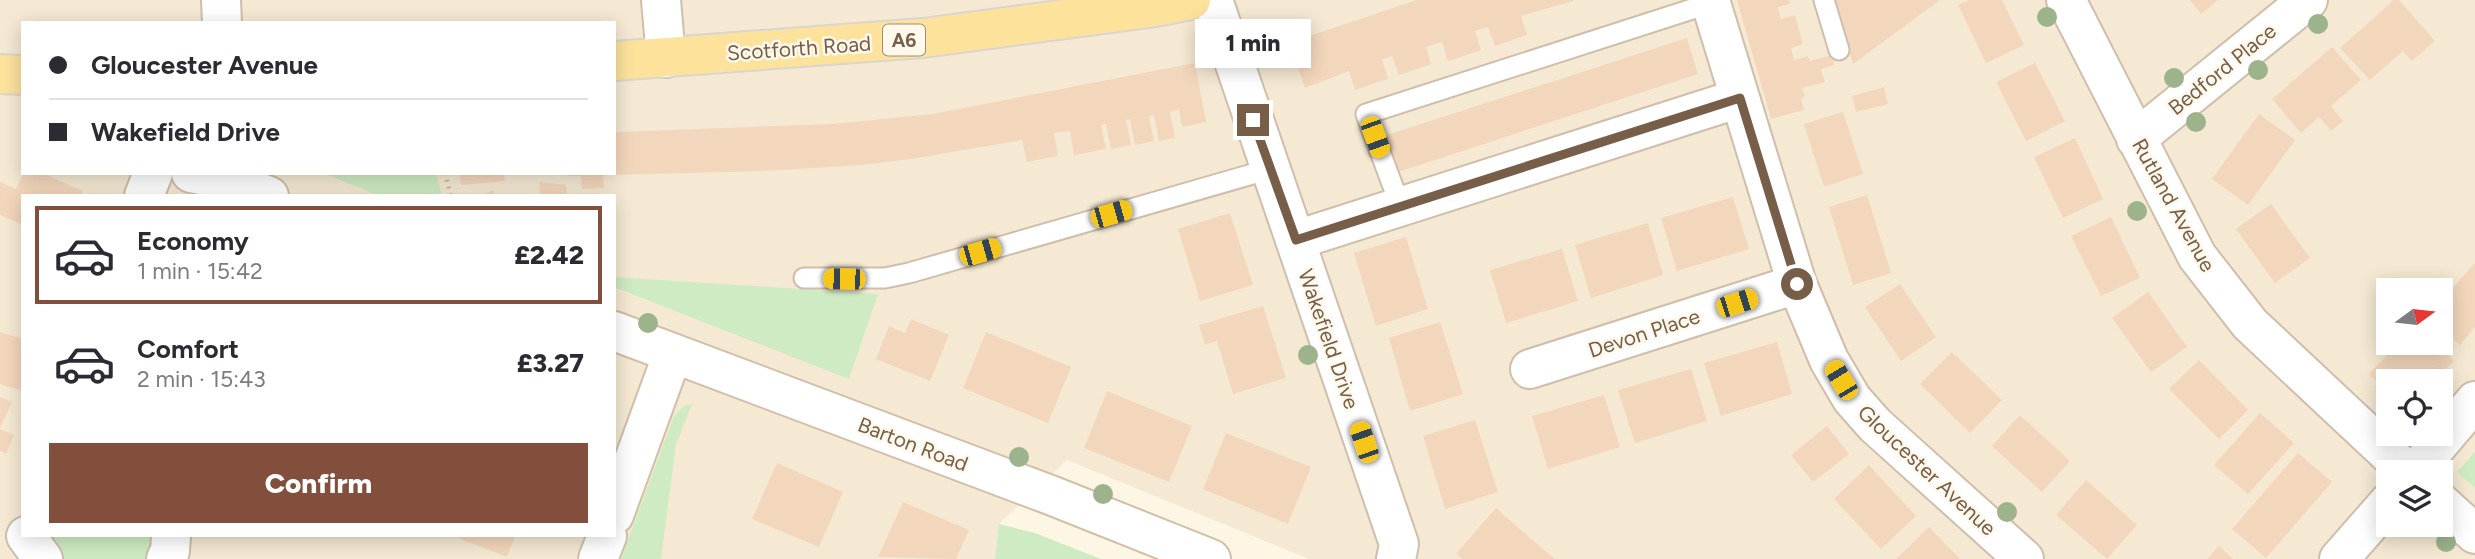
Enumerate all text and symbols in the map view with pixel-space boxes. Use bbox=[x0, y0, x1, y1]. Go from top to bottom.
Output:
callout: 1 min bbox=[1195, 18, 1311, 68]
street label: Bedford Place bbox=[2163, 18, 2281, 120]
road number: A6 bbox=[883, 24, 925, 56]
text: 1 min bbox=[1226, 29, 1280, 57]
street label: Scotforth Road bbox=[726, 30, 872, 66]
text: Gloucester Avenue bbox=[91, 49, 318, 81]
route end bbox=[1237, 104, 1269, 136]
car bbox=[1358, 114, 1393, 160]
text: Wakefield Drive bbox=[91, 116, 280, 148]
street label: Rutland Avenue bbox=[2127, 134, 2221, 276]
car bbox=[1088, 198, 1135, 230]
icon: car bbox=[53, 224, 116, 287]
text: Economy bbox=[137, 225, 249, 257]
car bbox=[957, 236, 1004, 268]
text: £2.42 bbox=[514, 239, 584, 271]
text: 1 min · 15:42 bbox=[137, 257, 263, 285]
street label: Wakefield Drive bbox=[1293, 266, 1365, 412]
car bbox=[823, 268, 866, 290]
route start bbox=[1781, 268, 1813, 300]
north arrow bbox=[2376, 278, 2454, 355]
map controls bbox=[2376, 278, 2453, 537]
car bbox=[1714, 287, 1761, 319]
street label: Devon Place bbox=[1585, 303, 1703, 363]
icon: car bbox=[53, 332, 116, 395]
text: Comfort bbox=[137, 333, 239, 365]
text: £3.27 bbox=[517, 347, 584, 379]
car bbox=[1822, 357, 1861, 403]
text: 2 min · 15:43 bbox=[137, 365, 266, 393]
button: locate bbox=[2376, 369, 2453, 446]
street label: Gloucester Avenue bbox=[1853, 400, 2001, 540]
street label: Barton Road bbox=[854, 412, 972, 476]
car bbox=[1348, 419, 1381, 465]
button: Confirm bbox=[49, 443, 588, 523]
button: layers bbox=[2376, 460, 2453, 537]

